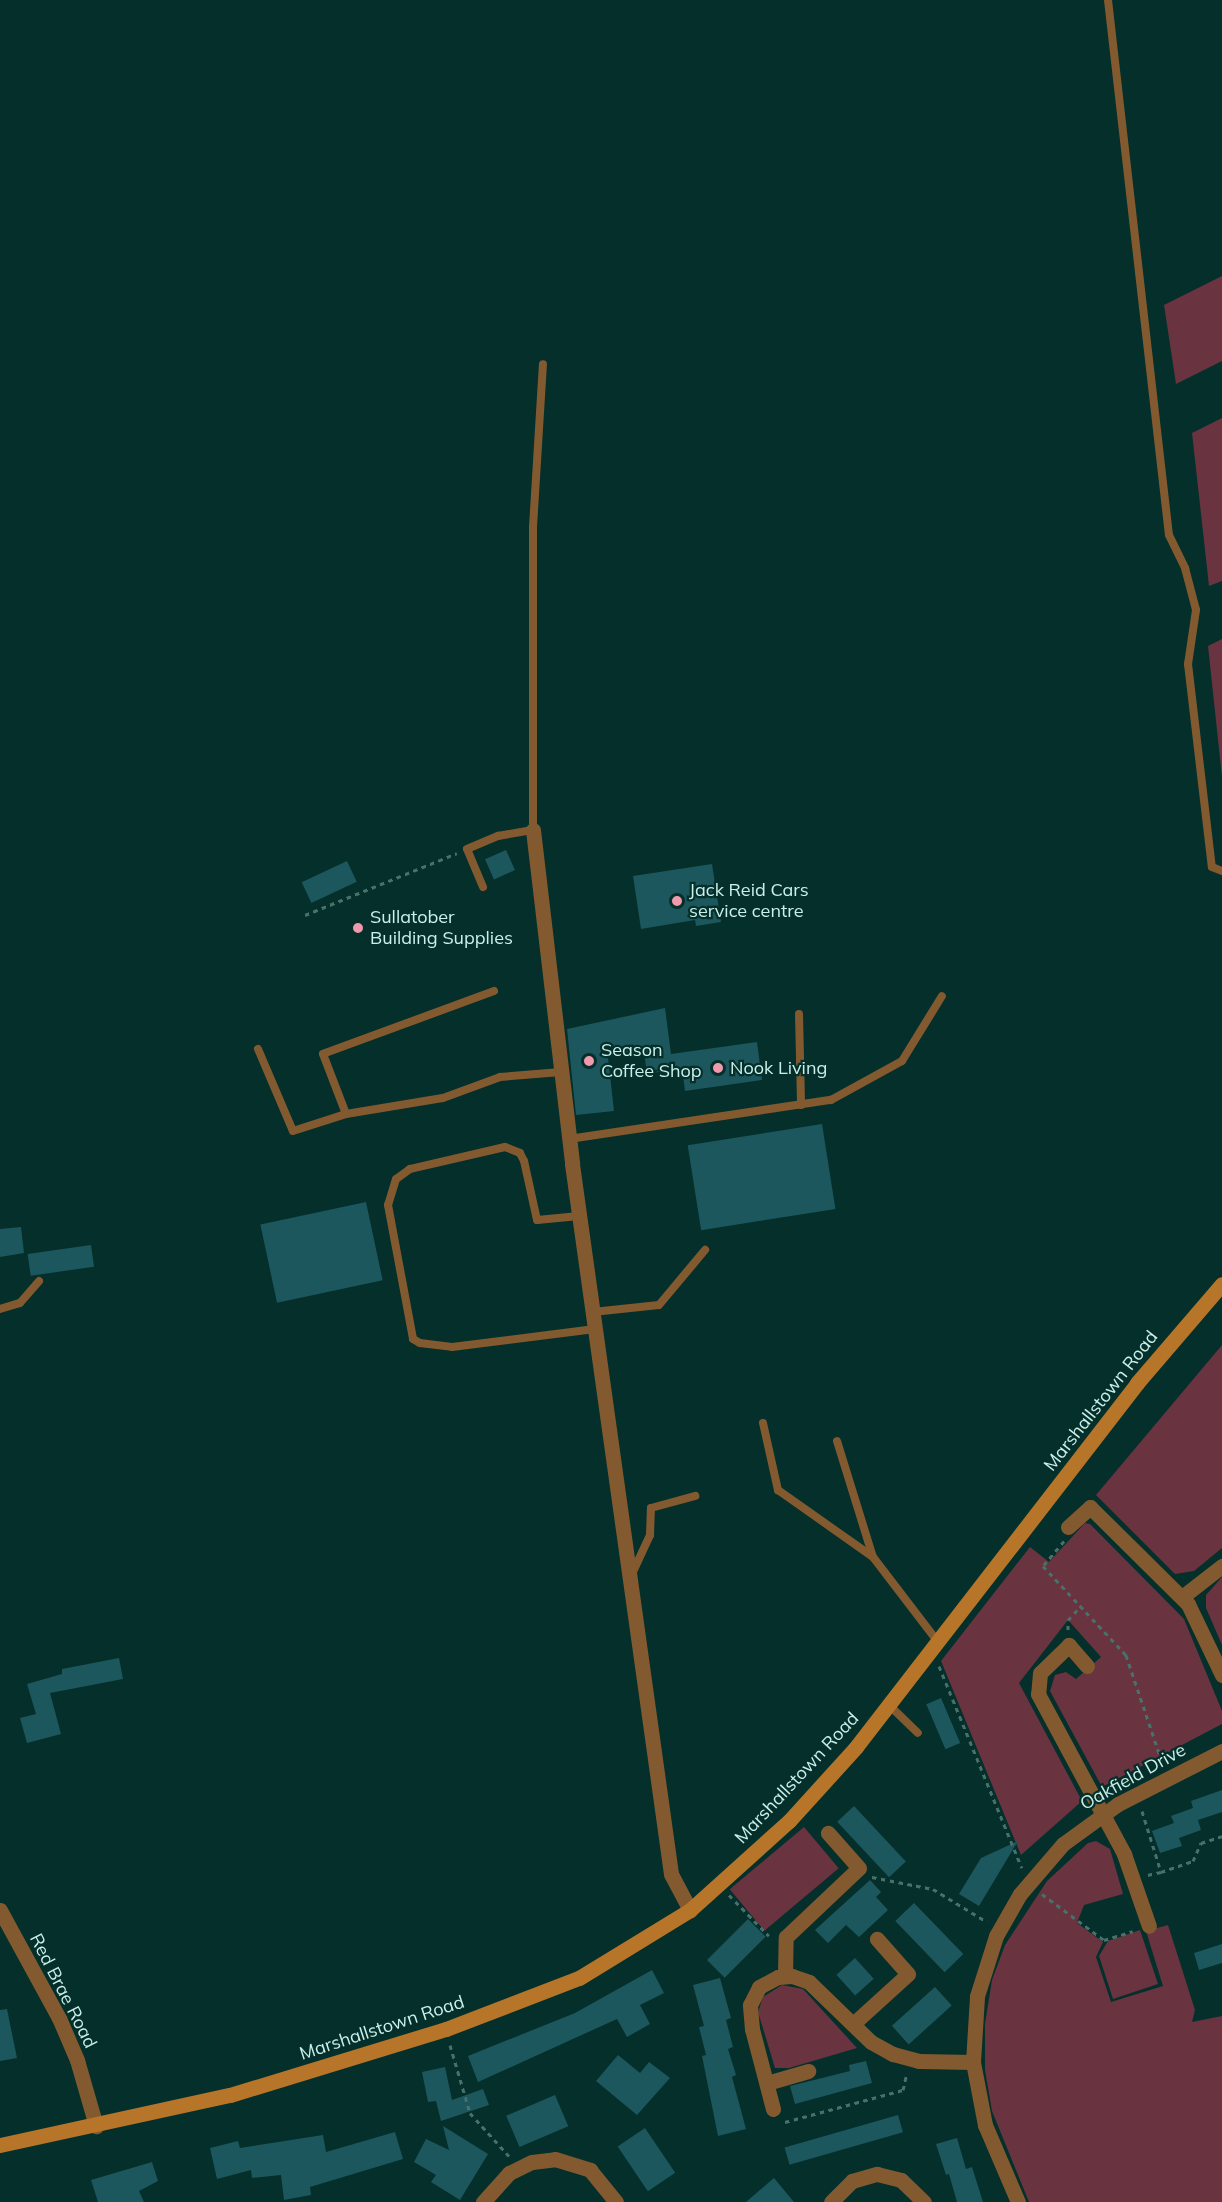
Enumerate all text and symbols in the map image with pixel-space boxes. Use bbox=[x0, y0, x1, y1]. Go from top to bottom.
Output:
place label: Jack Reid Cars service centre bbox=[689, 880, 809, 922]
marker: Jack Reid Cars service centre bbox=[670, 894, 684, 908]
place label: Sullatober Building Supplies bbox=[370, 907, 513, 950]
marker: Sullatober Building Supplies bbox=[351, 921, 365, 935]
place label: Season Coffee Shop bbox=[601, 1040, 702, 1082]
marker: Season Coffee Shop bbox=[582, 1054, 596, 1068]
place label: Nook Living bbox=[730, 1057, 827, 1079]
marker: Nook Living bbox=[711, 1061, 725, 1075]
street label: Marshallstown Road bbox=[1040, 1327, 1162, 1475]
street label: Marshallstown Road bbox=[731, 1708, 863, 1848]
street label: Oakfield Drive bbox=[1076, 1739, 1190, 1815]
street label: Red Brae Road bbox=[25, 1930, 101, 2052]
street label: Marshallstown Road bbox=[297, 1991, 467, 2065]

